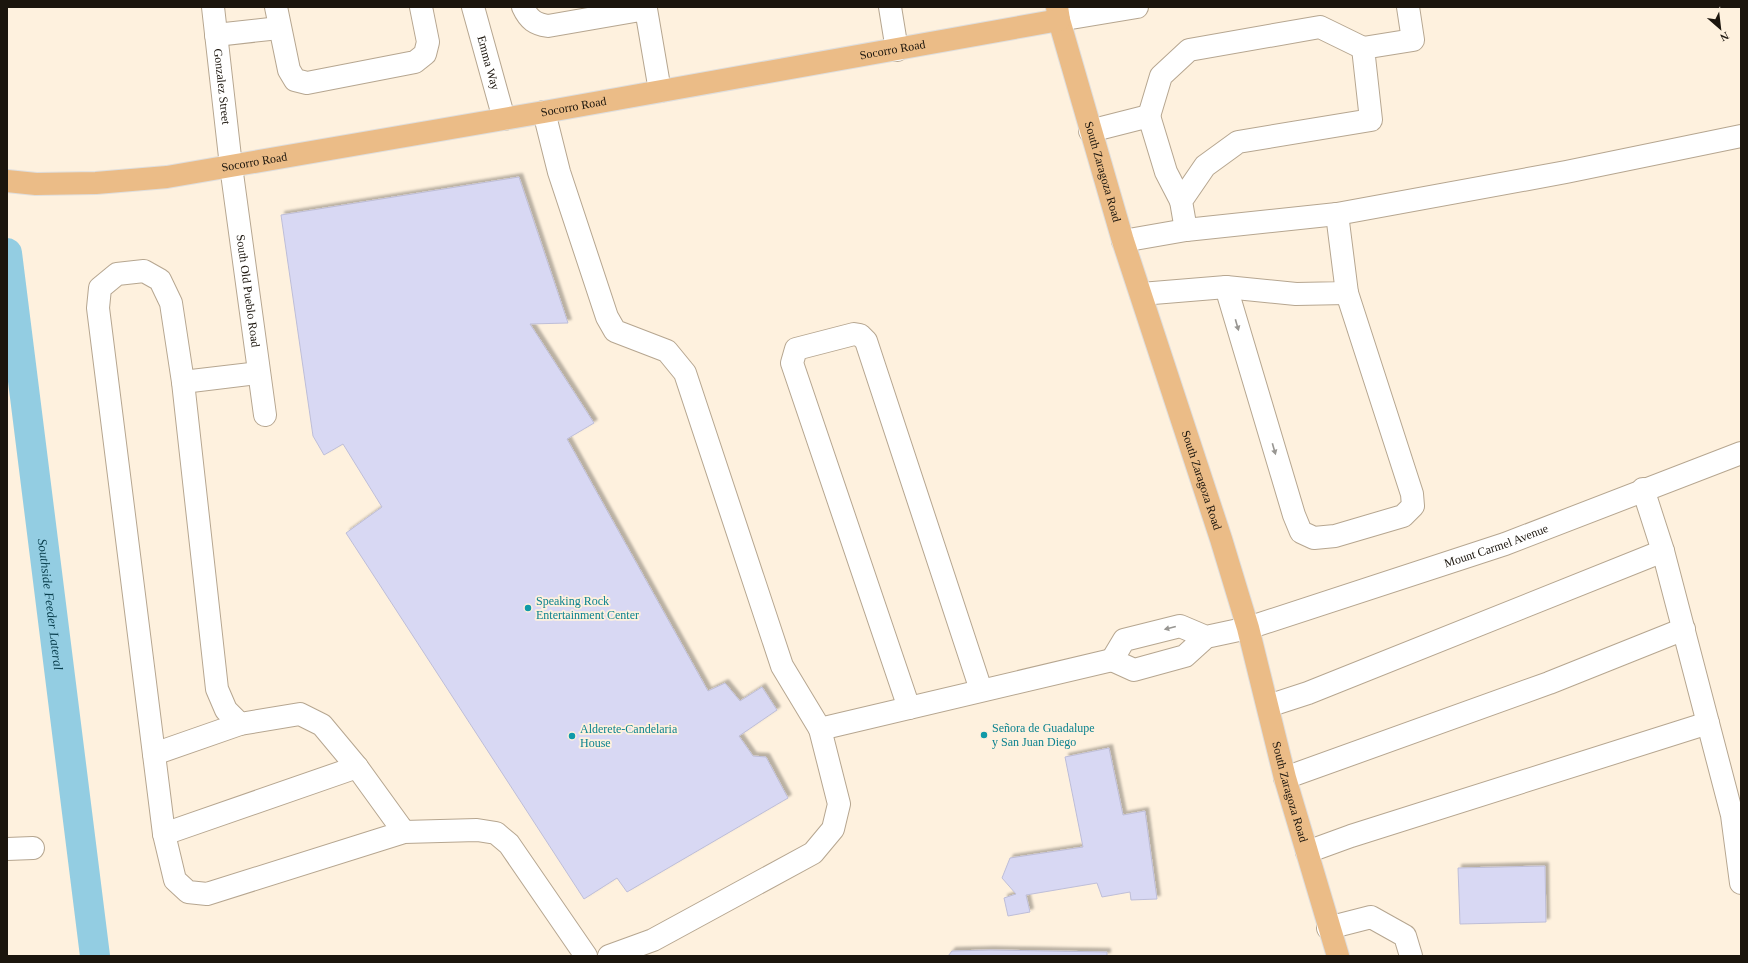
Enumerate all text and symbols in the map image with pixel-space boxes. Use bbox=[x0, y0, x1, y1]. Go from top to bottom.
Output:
north arrow bbox=[1700, 8, 1740, 48]
text: N bbox=[1718, 30, 1731, 44]
street label: Emma Way bbox=[474, 34, 503, 92]
street label: Socorro Road bbox=[859, 37, 926, 62]
street label: Gonzalez Street bbox=[211, 48, 233, 126]
street label: Socorro Road bbox=[540, 94, 607, 119]
street label: South Zaragoza Road bbox=[1082, 120, 1124, 224]
street label: Socorro Road bbox=[220, 149, 288, 174]
street label: South Old Pueblo Road bbox=[233, 234, 263, 348]
one-way arrow bbox=[1234, 319, 1240, 331]
street label: South Zaragoza Road bbox=[1179, 429, 1225, 532]
one-way arrow bbox=[1271, 444, 1277, 456]
street label: Mount Carmel Avenue bbox=[1442, 521, 1550, 570]
water label: Southside Feeder Lateral bbox=[35, 538, 67, 671]
place label: Speaking Rock Entertainment Center bbox=[536, 594, 639, 622]
marker: Speaking Rock Entertainment Center bbox=[523, 603, 533, 613]
one-way arrow bbox=[1164, 625, 1176, 631]
place label: Señora de Guadalupe y San Juan Diego bbox=[992, 721, 1095, 749]
place label: Alderete-Candelaria House bbox=[580, 722, 678, 750]
marker: Señora de Guadalupe y San Juan Diego bbox=[979, 730, 989, 740]
marker: Alderete-Candelaria House bbox=[567, 731, 577, 741]
street label: South Zaragoza Road bbox=[1269, 740, 1311, 844]

